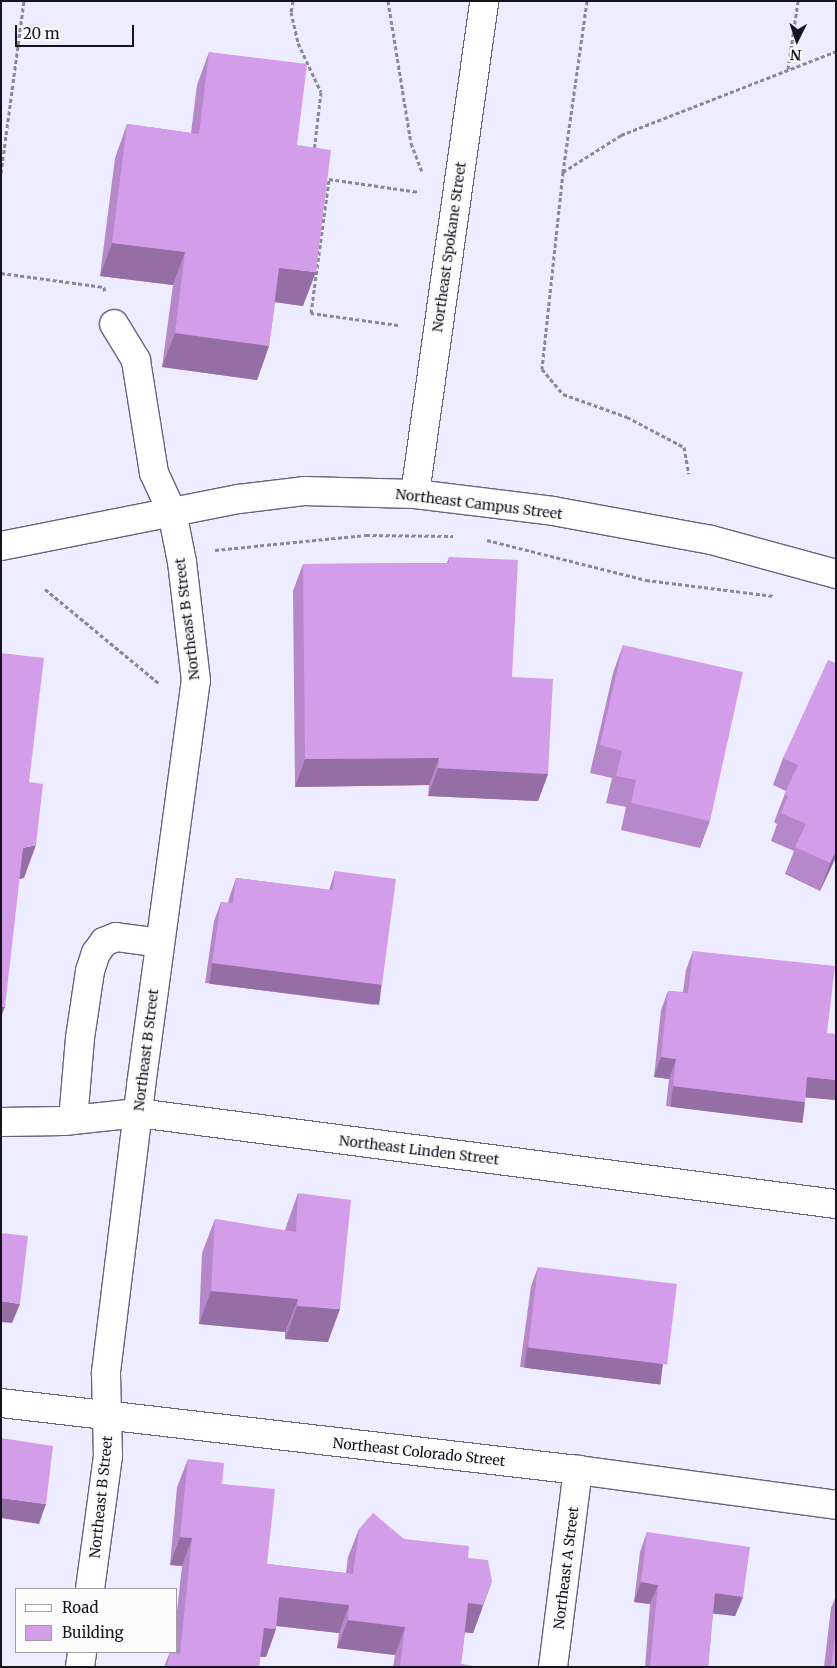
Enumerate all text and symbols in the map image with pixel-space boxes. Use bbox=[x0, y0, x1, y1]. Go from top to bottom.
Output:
scale bar bbox=[18, 15, 136, 47]
north arrow bbox=[772, 15, 822, 65]
text: 20 m bbox=[23, 24, 60, 43]
text: N bbox=[790, 46, 802, 64]
street label: Northeast Spokane Street bbox=[429, 161, 469, 333]
street label: Northeast Campus Street bbox=[394, 485, 564, 523]
street label: Northeast B Street bbox=[171, 557, 203, 681]
street label: Northeast B Street bbox=[130, 988, 162, 1112]
street label: Northeast Linden Street bbox=[338, 1132, 500, 1168]
street label: Northeast B Street bbox=[86, 1435, 116, 1559]
street label: Northeast Colorado Street bbox=[332, 1435, 506, 1469]
street label: Northeast A Street bbox=[550, 1506, 582, 1630]
legend bbox=[15, 1588, 178, 1653]
text: Road bbox=[62, 1598, 98, 1617]
text: Building bbox=[62, 1623, 124, 1642]

